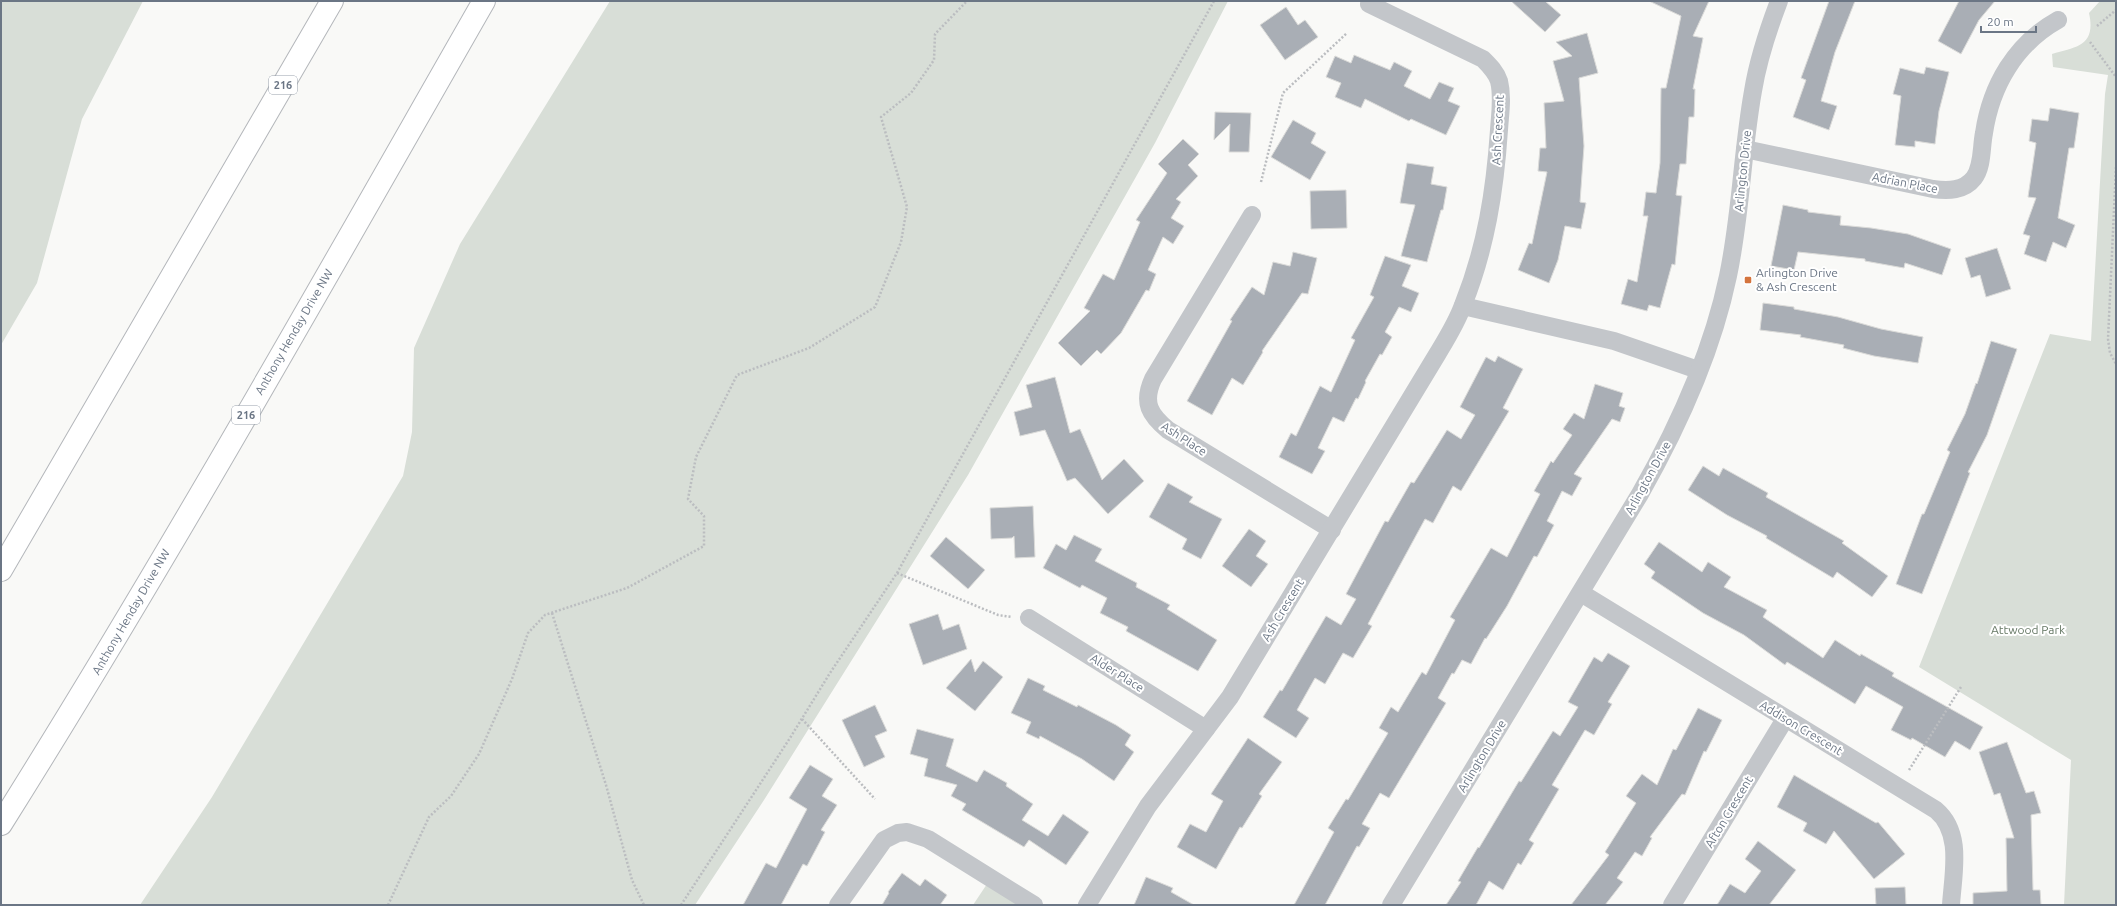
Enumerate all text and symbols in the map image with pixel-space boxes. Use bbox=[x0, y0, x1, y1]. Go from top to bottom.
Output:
scale bar bbox=[1981, 8, 2036, 34]
text: 20 m bbox=[1987, 15, 2014, 28]
road number: 216 bbox=[269, 76, 297, 94]
street label: Ash Crescent bbox=[1489, 94, 1506, 165]
street label: Arlington Drive bbox=[1732, 130, 1753, 212]
street label: Adrian Place bbox=[1871, 170, 1939, 195]
place label: Arlington Drive & Ash Crescent bbox=[1756, 266, 1838, 293]
street label: Anthony Henday Drive NW bbox=[252, 267, 335, 397]
marker: Arlington Drive & Ash Crescent bbox=[1743, 275, 1753, 285]
road number: 216 bbox=[232, 406, 260, 424]
street label: Ash Place bbox=[1159, 419, 1209, 458]
street label: Arlington Drive bbox=[1622, 439, 1673, 517]
street label: Anthony Henday Drive NW bbox=[89, 547, 172, 677]
street label: Ash Crescent bbox=[1259, 576, 1306, 643]
park label: Attwood Park bbox=[1991, 623, 2065, 636]
street label: Alder Place bbox=[1088, 651, 1146, 694]
street label: Addison Crescent bbox=[1758, 698, 1845, 758]
street label: Arlington Drive bbox=[1455, 717, 1508, 794]
street label: Afton Crescent bbox=[1702, 773, 1755, 850]

